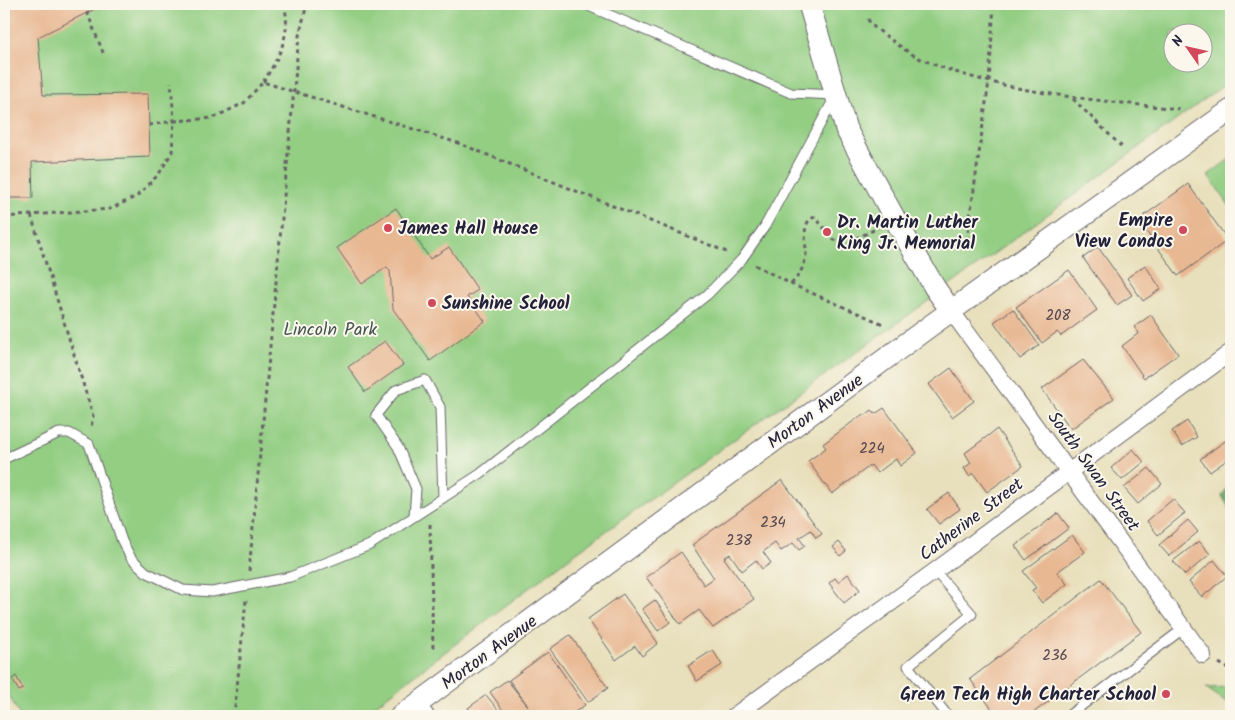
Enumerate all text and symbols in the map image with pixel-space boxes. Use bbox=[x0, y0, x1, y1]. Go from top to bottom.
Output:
north arrow bbox=[1162, 22, 1212, 72]
text: N bbox=[1166, 31, 1190, 51]
place label: Empire View Condos bbox=[1075, 207, 1174, 257]
place label: Dr. Martin Luther King Jr. Memorial bbox=[837, 209, 979, 259]
place label: James Hall House bbox=[398, 215, 538, 244]
marker: James Hall House bbox=[382, 222, 394, 234]
marker: Empire View Condos bbox=[1177, 224, 1189, 236]
marker: Dr. Martin Luther King Jr. Memorial bbox=[821, 226, 833, 238]
place label: Sunshine School bbox=[442, 290, 570, 319]
marker: Sunshine School bbox=[426, 297, 438, 309]
house number: 208 bbox=[1045, 304, 1072, 328]
park label: Lincoln Park bbox=[283, 316, 377, 345]
street label: Morton Avenue bbox=[762, 367, 870, 457]
street label: South Swan Street bbox=[1039, 406, 1147, 539]
house number: 224 bbox=[859, 437, 885, 461]
street label: Catherine Street bbox=[913, 470, 1031, 569]
house number: 234 bbox=[760, 511, 786, 535]
house number: 238 bbox=[726, 529, 753, 553]
street label: Morton Avenue bbox=[436, 608, 544, 698]
house number: 236 bbox=[1042, 644, 1068, 668]
place label: Green Tech High Charter School bbox=[900, 681, 1156, 710]
marker: Green Tech High Charter School bbox=[1160, 688, 1172, 700]

